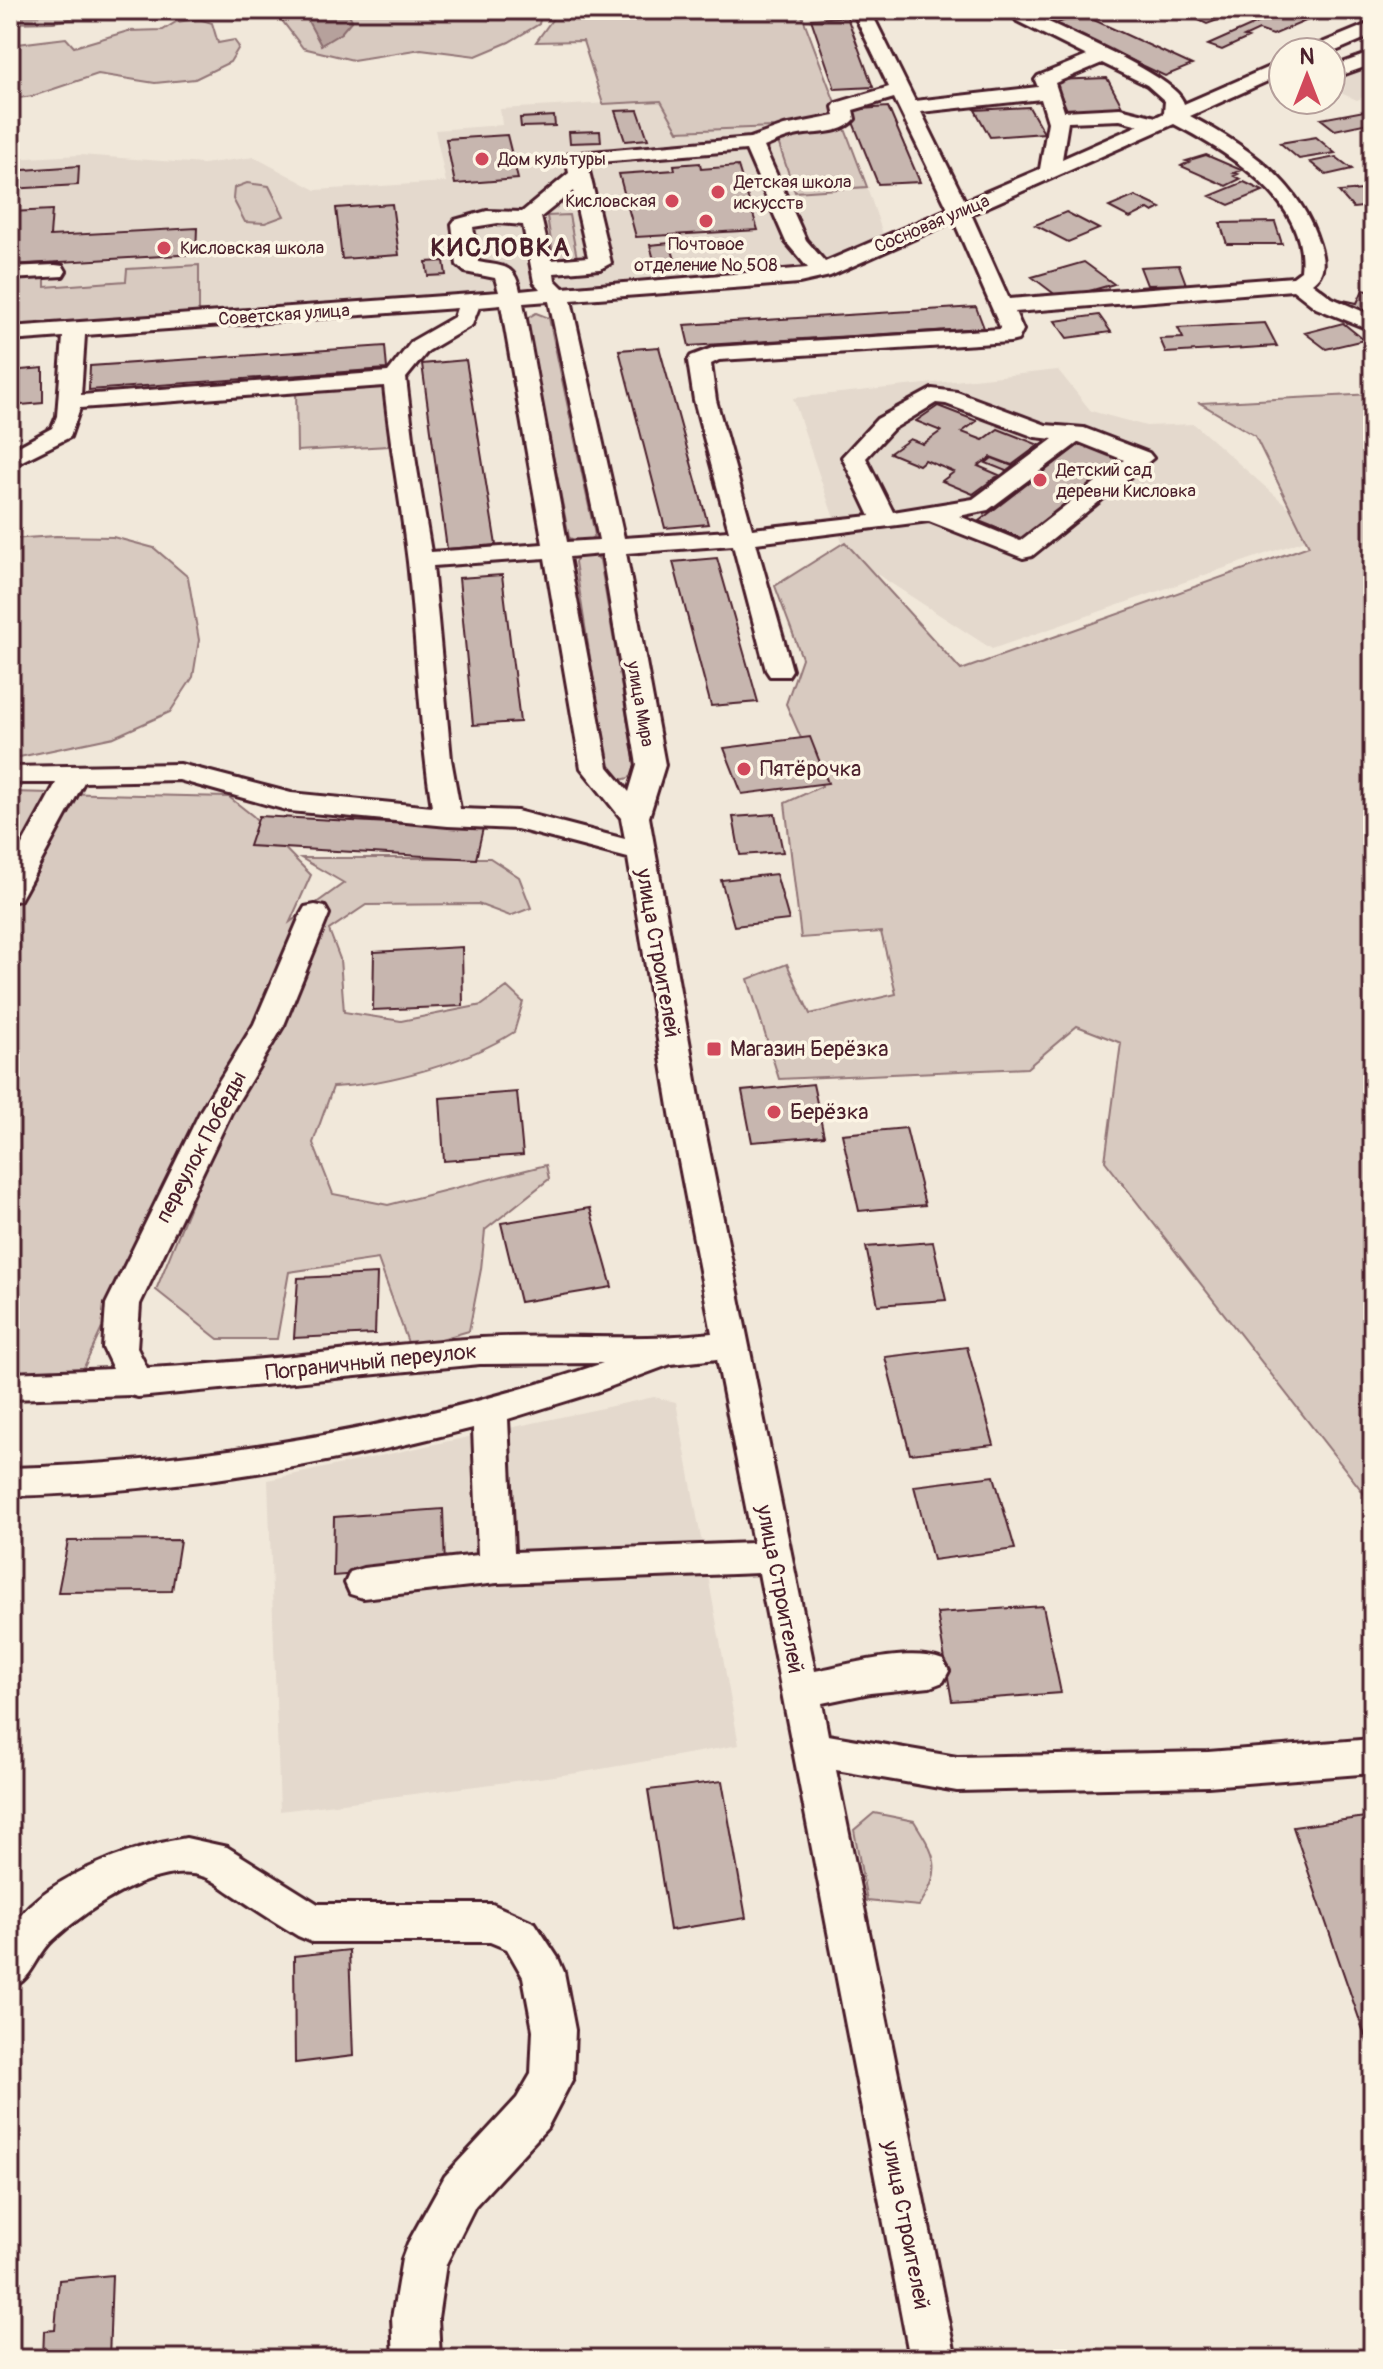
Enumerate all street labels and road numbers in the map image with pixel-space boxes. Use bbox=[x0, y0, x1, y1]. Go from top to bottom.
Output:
street label: Сосновая улица bbox=[871, 189, 993, 259]
street label: Советская улица bbox=[218, 299, 350, 331]
street label: улица Мира bbox=[621, 658, 659, 749]
street label: улица Строителей bbox=[629, 865, 687, 1040]
street label: переулок Победы bbox=[149, 1066, 253, 1228]
street label: Пограничный переулок bbox=[264, 1337, 478, 1387]
street label: улица Строителей bbox=[750, 1501, 810, 1676]
street label: улица Строителей bbox=[876, 2137, 936, 2312]

